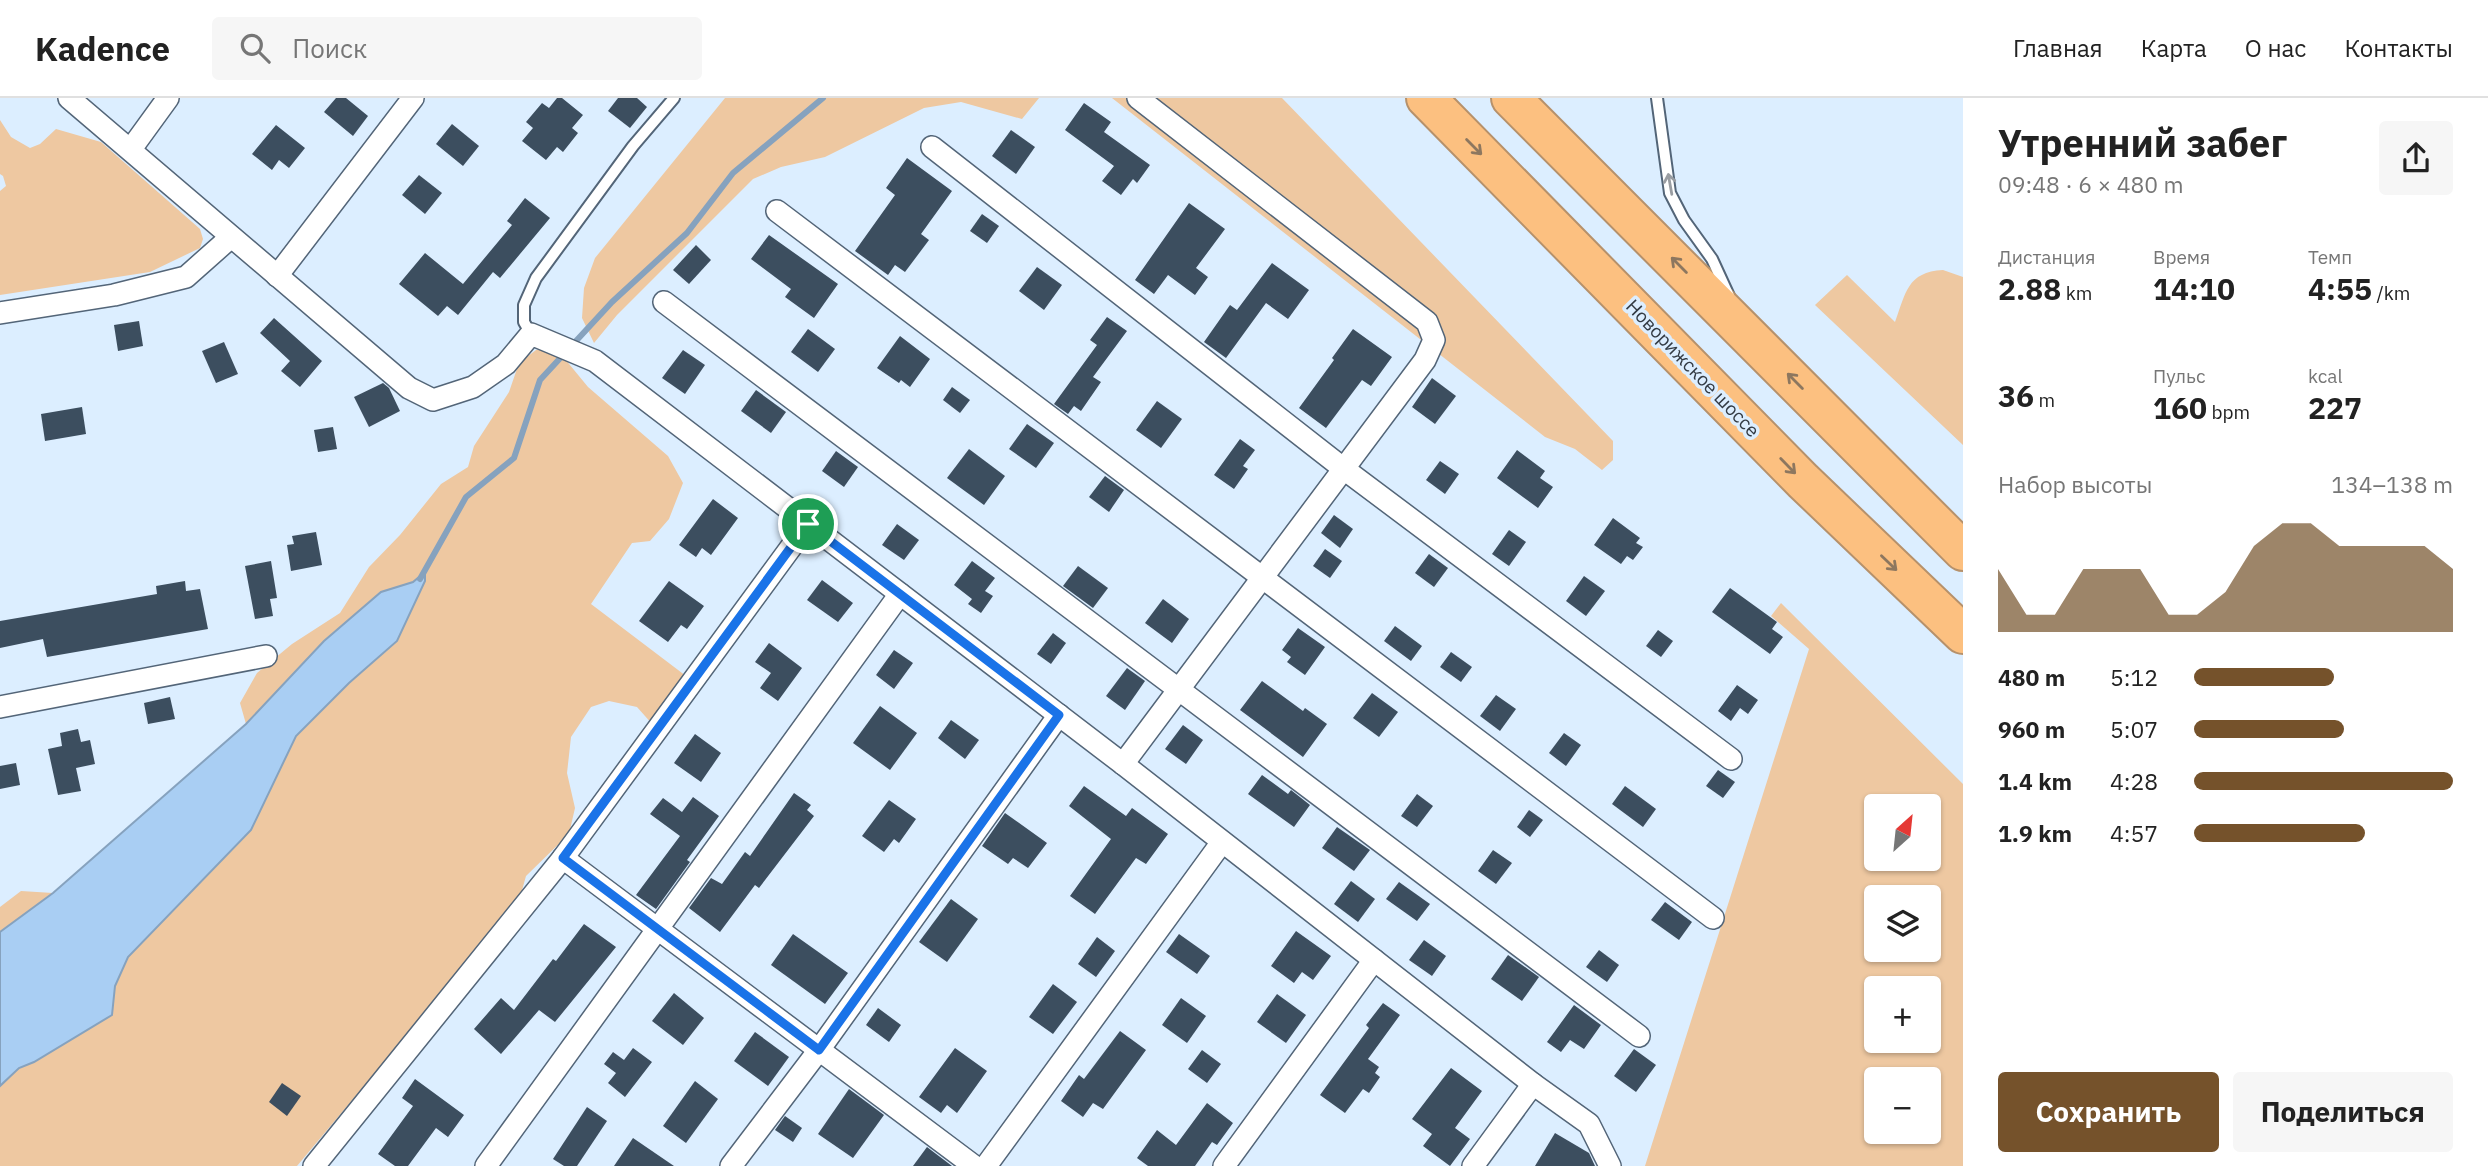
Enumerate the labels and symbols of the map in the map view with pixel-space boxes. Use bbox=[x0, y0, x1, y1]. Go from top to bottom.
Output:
one-way arrow bbox=[1466, 138, 1483, 155]
one-way arrow bbox=[1663, 173, 1676, 196]
one-way arrow bbox=[1671, 257, 1688, 274]
street label: Новорижское шоссе bbox=[1621, 294, 1765, 442]
one-way arrow bbox=[1787, 373, 1804, 390]
one-way arrow bbox=[1780, 457, 1797, 474]
pin bbox=[778, 494, 838, 554]
one-way arrow bbox=[1880, 555, 1897, 572]
north arrow bbox=[1864, 794, 1941, 872]

